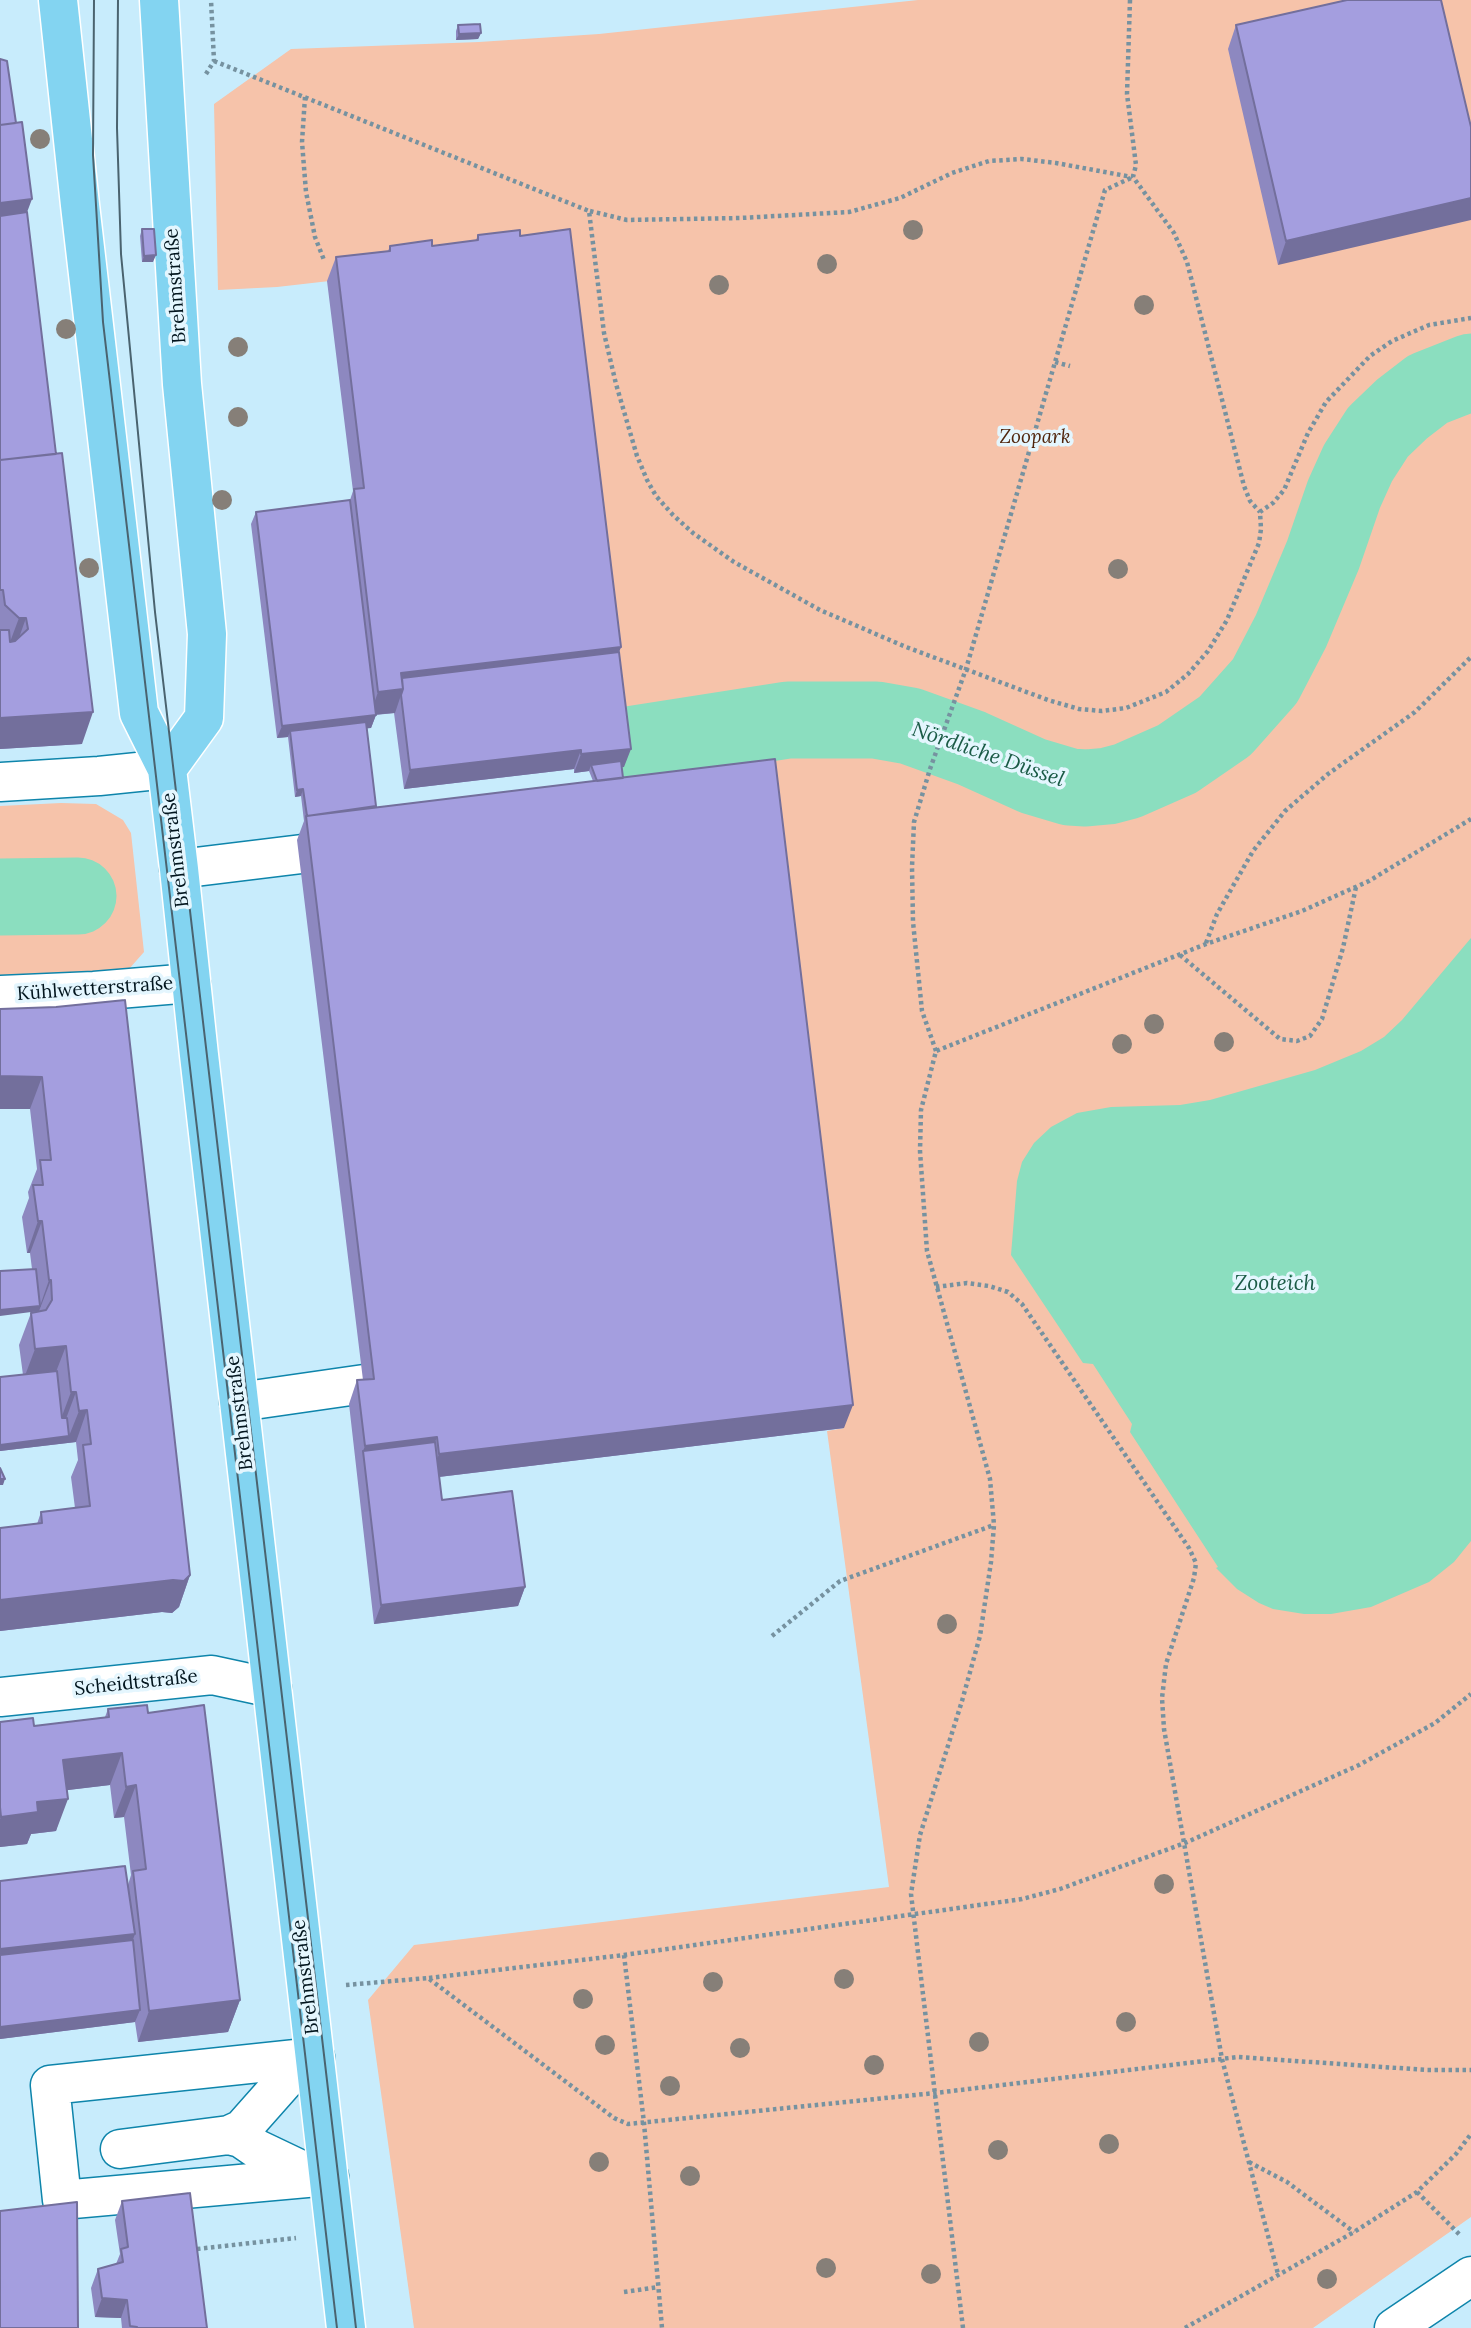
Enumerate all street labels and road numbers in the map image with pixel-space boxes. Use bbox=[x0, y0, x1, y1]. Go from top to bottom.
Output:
street label: Brehmstraße bbox=[161, 227, 191, 345]
street label: Brehmstraße bbox=[158, 791, 194, 909]
street label: Kühlwetterstraße bbox=[16, 972, 174, 1006]
street label: Brehmstraße bbox=[222, 1354, 258, 1472]
street label: Scheidtstraße bbox=[73, 1665, 199, 1701]
street label: Brehmstraße bbox=[288, 1918, 324, 2036]

